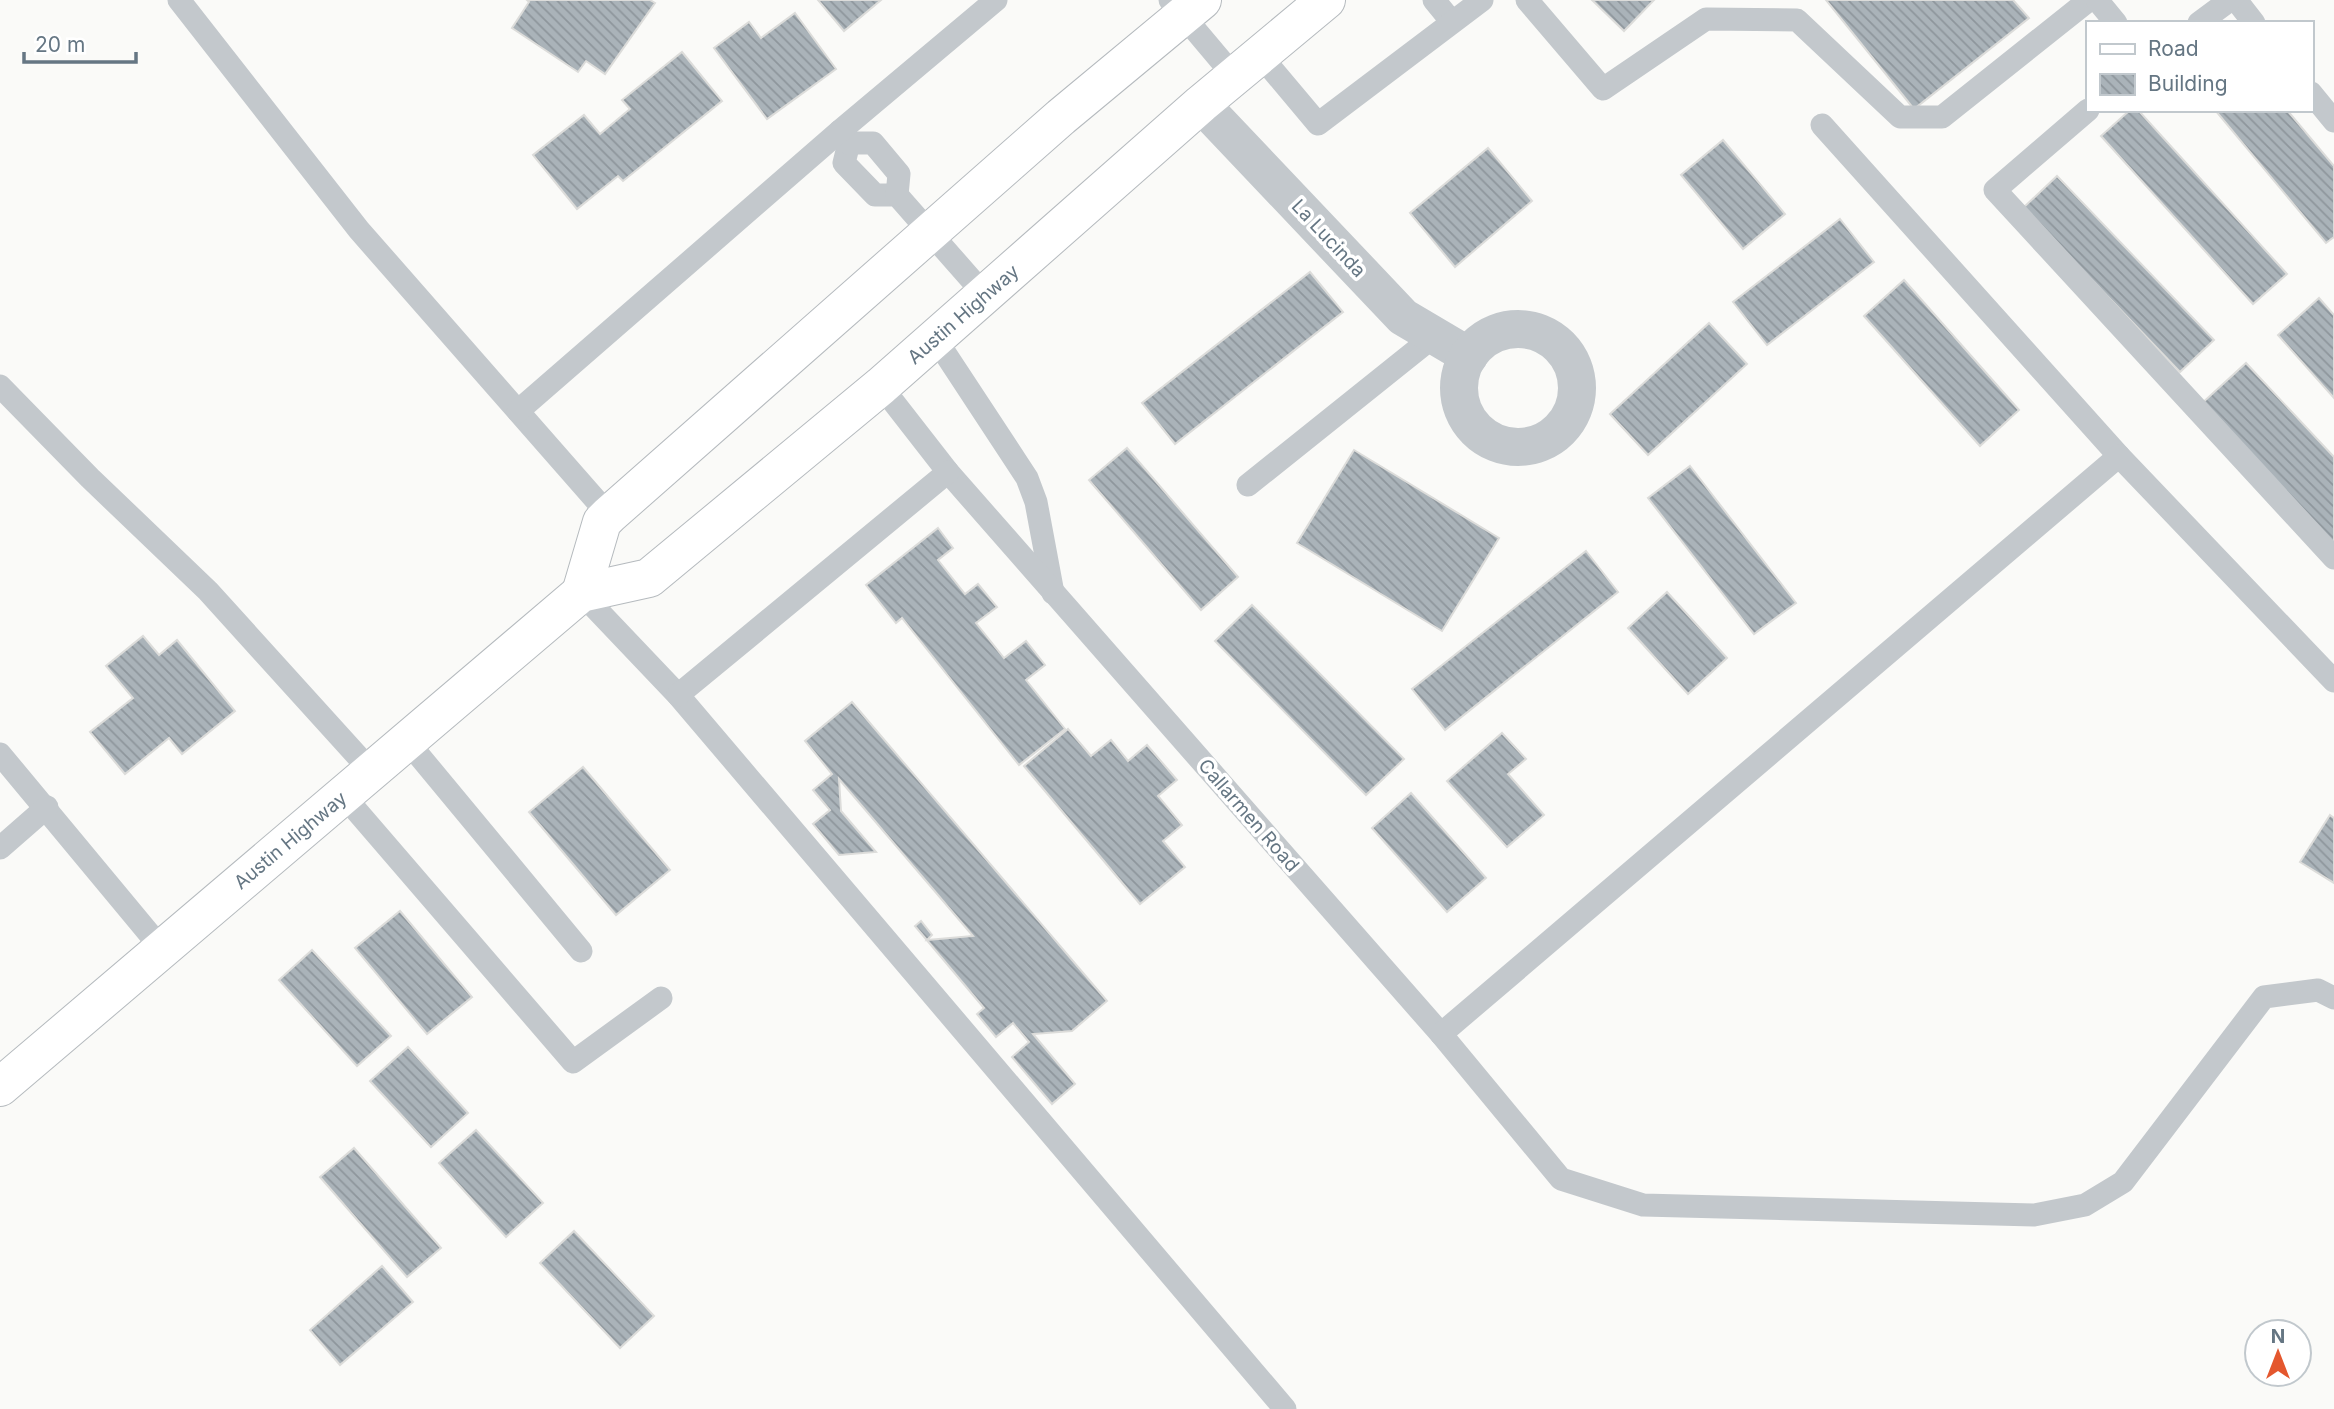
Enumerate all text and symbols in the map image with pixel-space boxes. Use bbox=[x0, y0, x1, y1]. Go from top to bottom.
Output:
scale bar bbox=[24, 21, 136, 65]
legend bbox=[2086, 21, 2313, 112]
text: 20 m bbox=[35, 32, 85, 57]
text: Road bbox=[2148, 36, 2199, 61]
text: Building bbox=[2148, 71, 2228, 96]
street label: La Lucinda bbox=[1287, 195, 1370, 282]
street label: Austin Highway bbox=[903, 260, 1024, 369]
street label: Callarmen Road bbox=[1193, 754, 1304, 876]
street label: Austin Highway bbox=[229, 786, 352, 894]
north arrow bbox=[2243, 1318, 2313, 1388]
text: N bbox=[2271, 1325, 2285, 1348]

